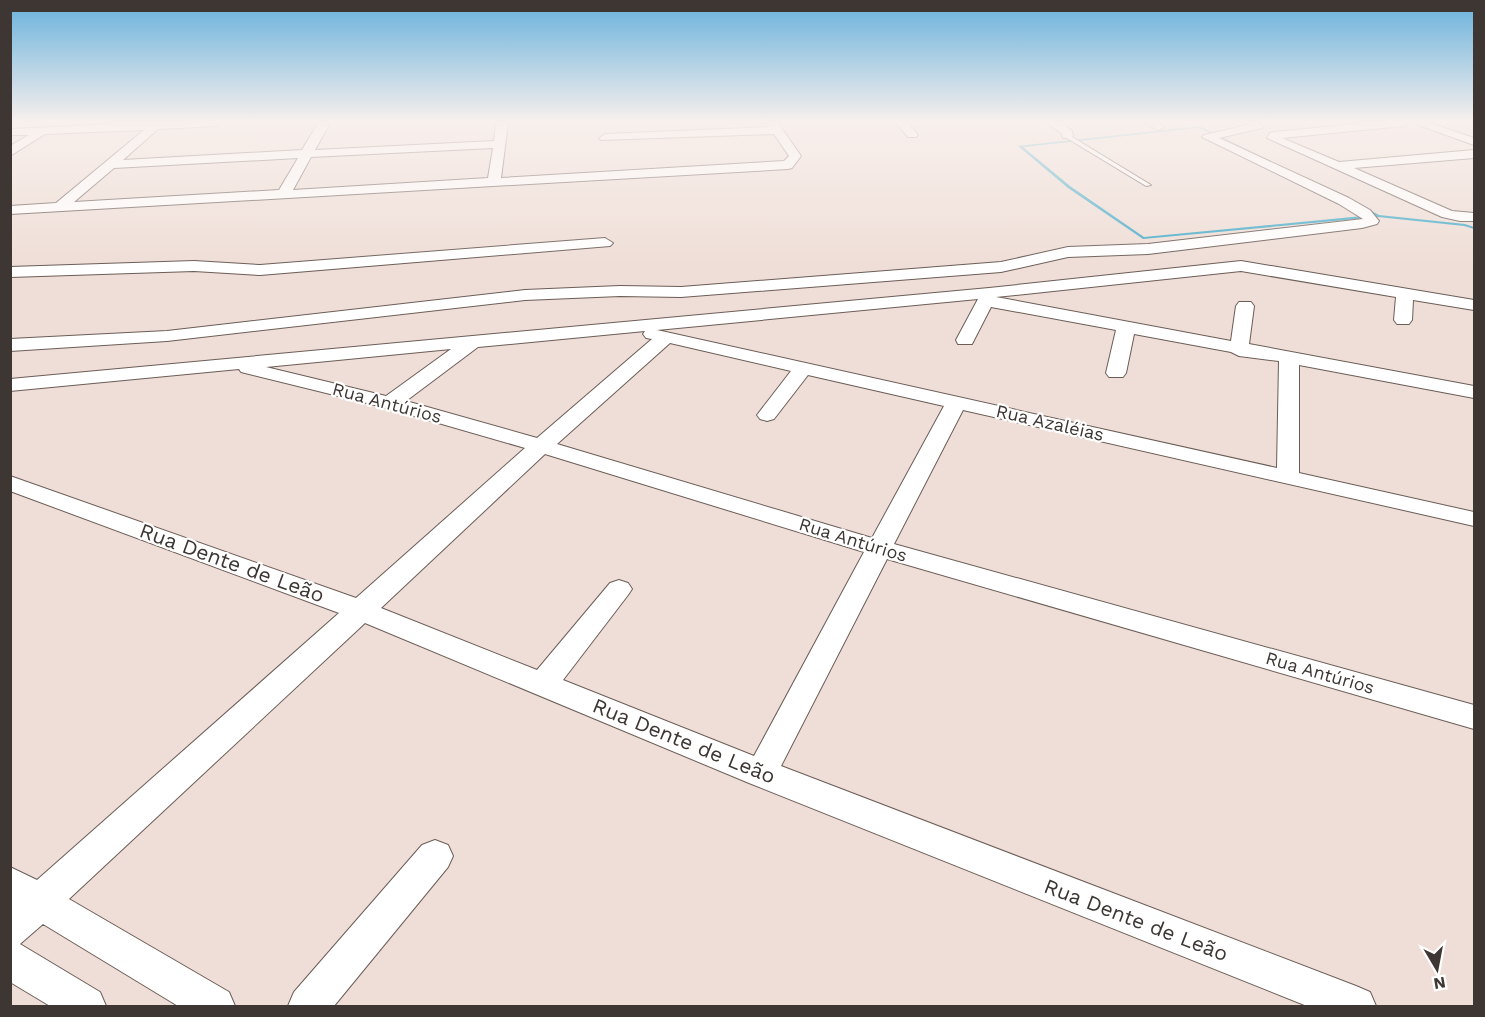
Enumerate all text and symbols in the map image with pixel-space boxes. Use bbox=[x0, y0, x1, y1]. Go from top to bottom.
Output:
street label: Rua Antúrios bbox=[330, 378, 444, 427]
street label: Rua Azaléias bbox=[994, 400, 1106, 445]
street label: Rua Antúrios bbox=[797, 513, 910, 566]
street label: Rua Dente de Leão bbox=[136, 517, 328, 608]
street label: Rua Antúrios bbox=[1263, 647, 1377, 698]
street label: Rua Dente de Leão bbox=[589, 692, 779, 789]
street label: Rua Dente de Leão bbox=[1041, 873, 1232, 966]
north arrow bbox=[1407, 939, 1467, 999]
text: N bbox=[1432, 973, 1447, 994]

